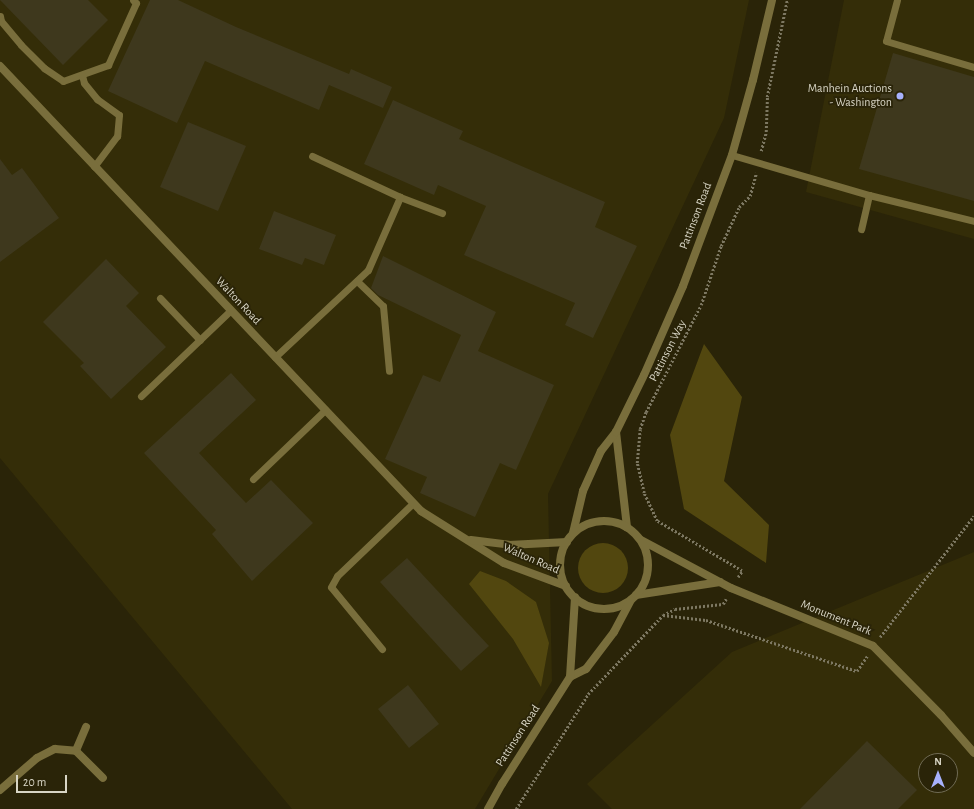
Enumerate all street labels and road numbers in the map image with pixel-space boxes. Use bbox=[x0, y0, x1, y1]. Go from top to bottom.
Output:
street label: Pattinson Road bbox=[677, 181, 715, 251]
street label: Walton Road bbox=[212, 274, 264, 328]
street label: Pattinson Way bbox=[646, 318, 690, 384]
street label: Walton Road bbox=[501, 541, 561, 577]
street label: Monument Park bbox=[799, 597, 873, 639]
street label: Pattinson Road bbox=[493, 703, 543, 769]

